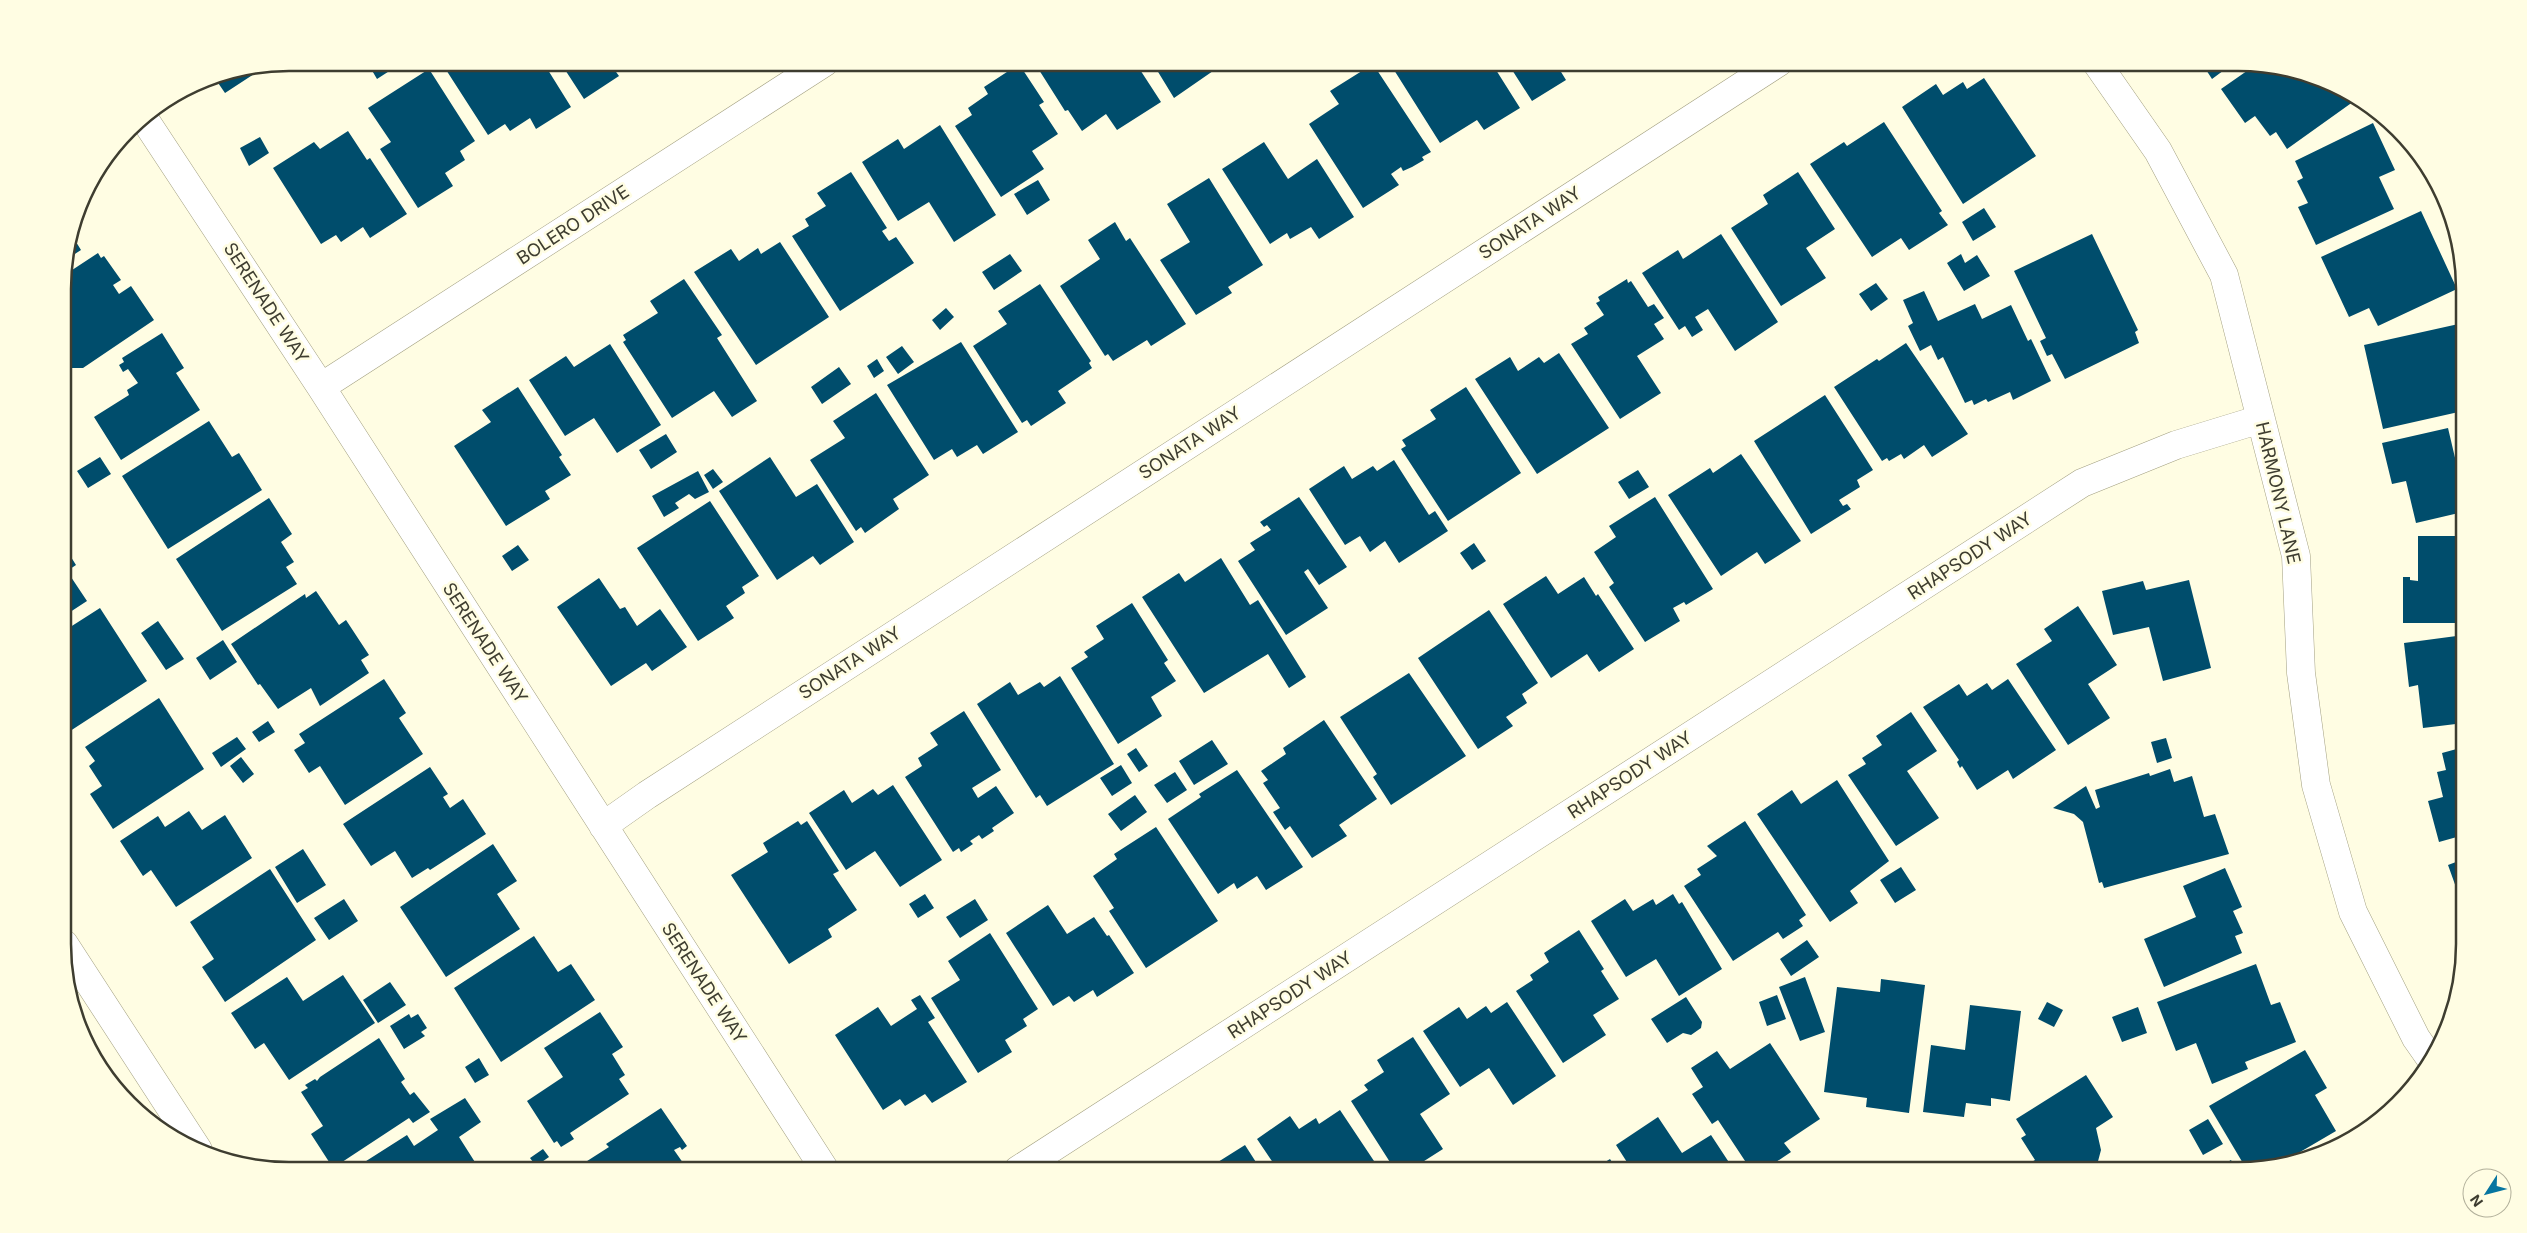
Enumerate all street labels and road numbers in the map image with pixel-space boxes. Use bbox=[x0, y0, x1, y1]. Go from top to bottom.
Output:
street label: BOLERO DRIVE bbox=[513, 180, 633, 269]
street label: SONATA WAY bbox=[1475, 182, 1585, 263]
street label: SERENADE WAY bbox=[220, 238, 313, 367]
street label: SONATA WAY bbox=[1135, 402, 1245, 483]
street label: HARMONY LANE bbox=[2252, 420, 2305, 566]
street label: RHAPSODY WAY bbox=[1904, 508, 2036, 604]
street label: SERENADE WAY bbox=[439, 578, 532, 707]
street label: SONATA WAY bbox=[795, 622, 905, 703]
street label: RHAPSODY WAY bbox=[1564, 727, 1696, 823]
street label: SERENADE WAY bbox=[658, 918, 751, 1047]
street label: RHAPSODY WAY bbox=[1224, 947, 1356, 1043]

